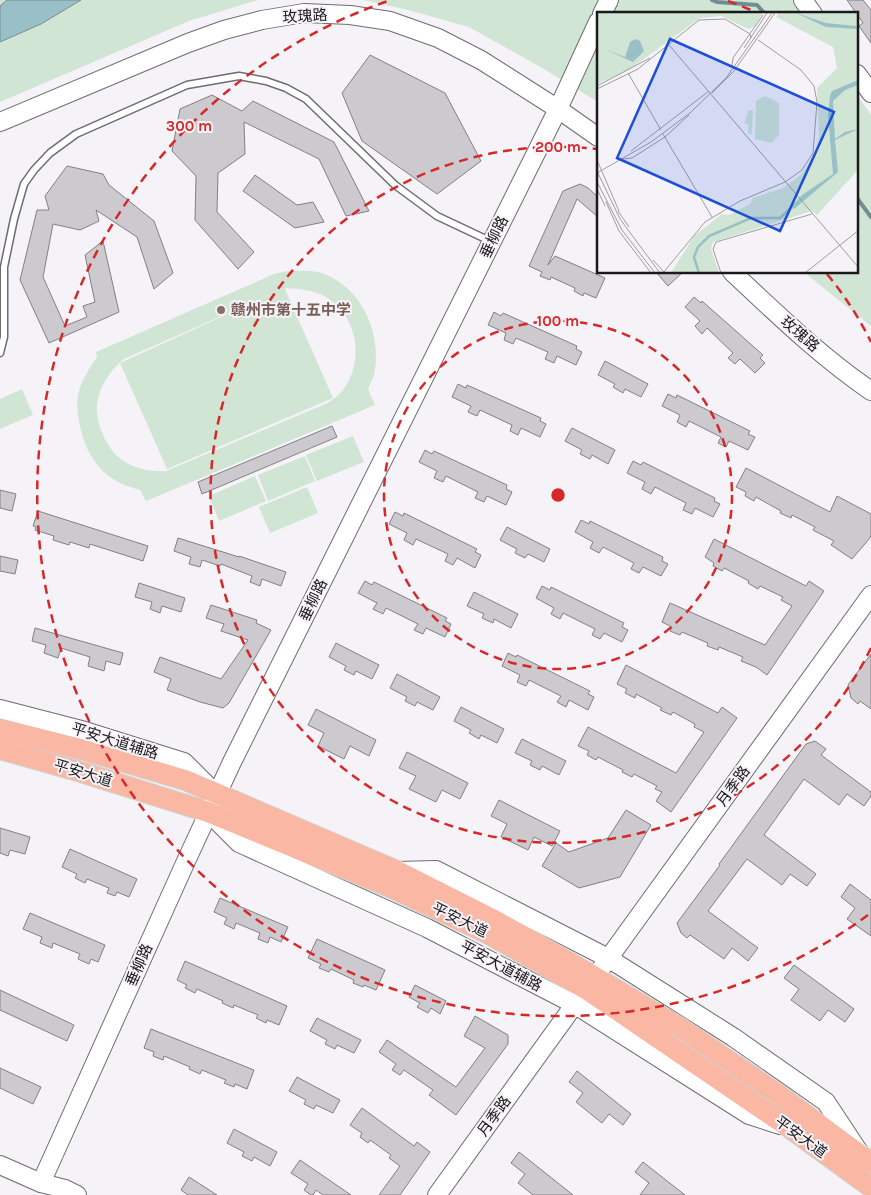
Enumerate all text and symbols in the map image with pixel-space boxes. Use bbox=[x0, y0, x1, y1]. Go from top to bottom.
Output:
street label: 玫瑰路 bbox=[282, 6, 328, 26]
inset map bbox=[597, 12, 858, 274]
text: 300 m bbox=[166, 117, 212, 135]
text: 200 m bbox=[535, 138, 581, 156]
street label: 垂柳路 bbox=[476, 213, 512, 261]
place label: 赣州市第十五中学 bbox=[231, 301, 351, 319]
marker: 赣州市第十五中学 bbox=[215, 304, 227, 316]
text: 100 m bbox=[537, 312, 579, 330]
street label: 玫瑰路 bbox=[777, 312, 823, 356]
centre of rings bbox=[549, 486, 567, 504]
street label: 垂柳路 bbox=[295, 576, 331, 624]
street label: 平安大道辅路 bbox=[69, 719, 161, 763]
street label: 平安大道 bbox=[52, 756, 114, 790]
street label: 月季路 bbox=[712, 763, 754, 809]
street label: 平安大道 bbox=[429, 899, 491, 941]
street label: 平安大道辅路 bbox=[457, 937, 545, 995]
street label: 垂柳路 bbox=[122, 941, 156, 989]
street label: 月季路 bbox=[473, 1093, 515, 1139]
street label: 平安大道 bbox=[771, 1112, 831, 1162]

